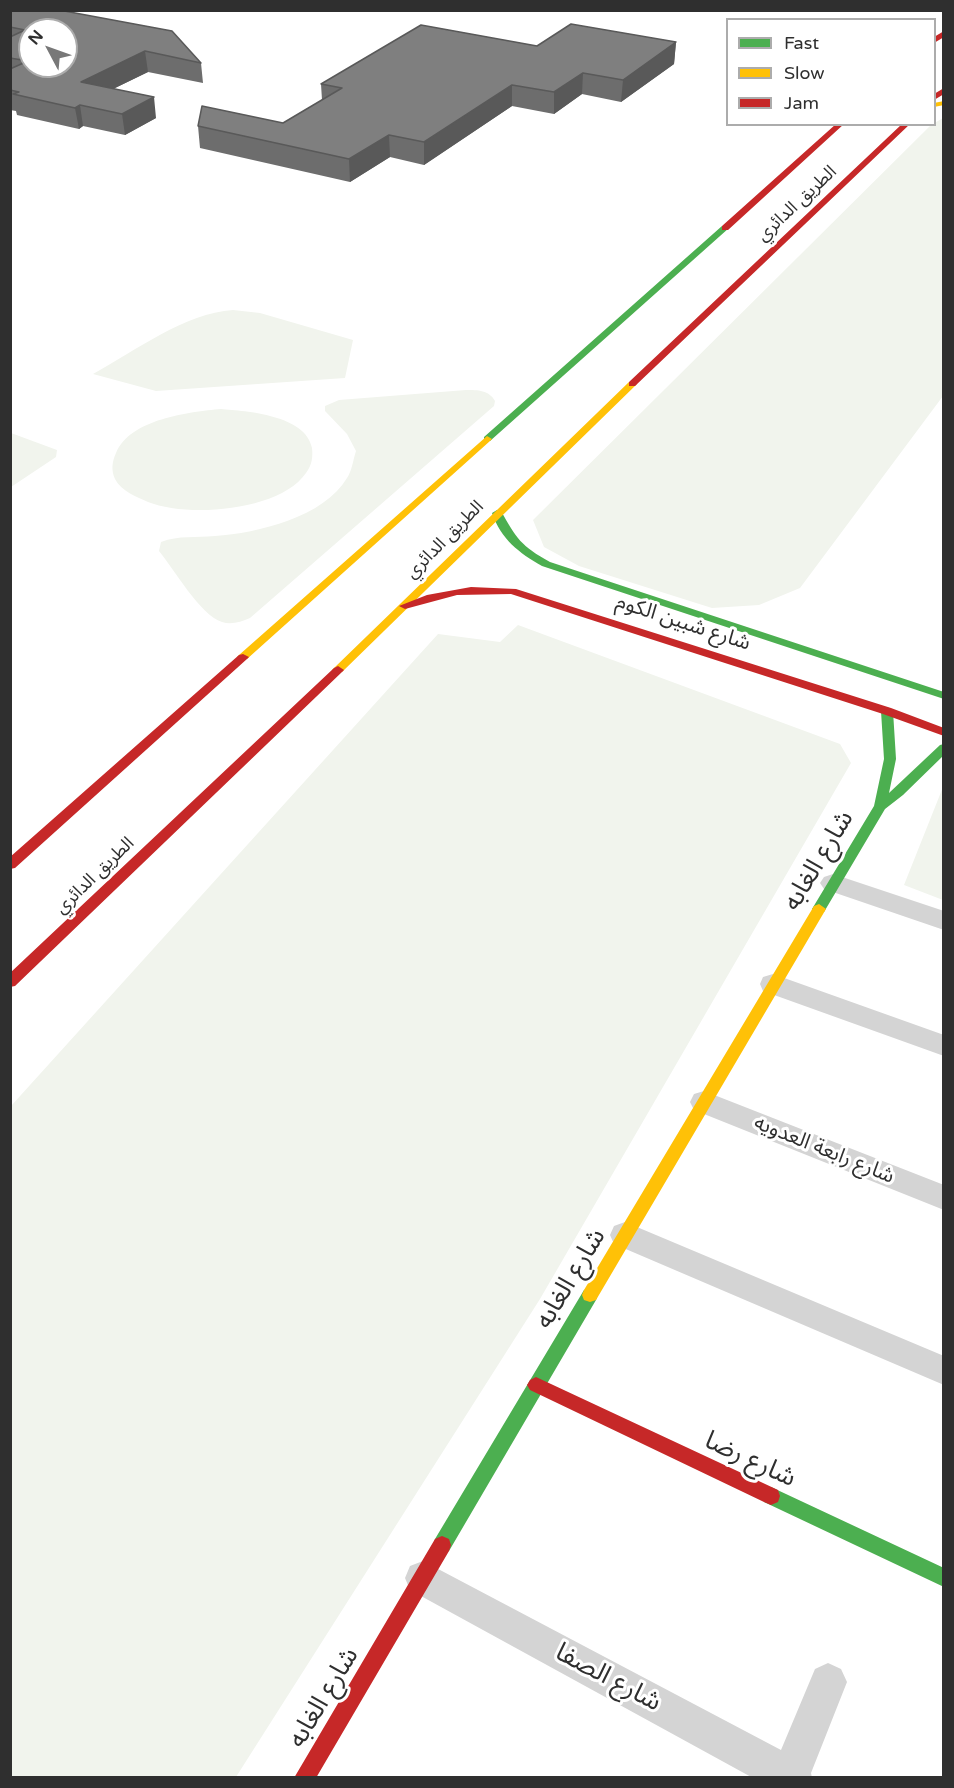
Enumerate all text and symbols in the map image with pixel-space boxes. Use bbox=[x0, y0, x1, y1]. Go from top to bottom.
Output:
north arrow bbox=[18, 18, 78, 78]
legend bbox=[726, 18, 936, 126]
text: N bbox=[24, 26, 48, 49]
text: Fast bbox=[784, 32, 819, 54]
text: Slow bbox=[784, 62, 825, 84]
text: Jam bbox=[784, 92, 819, 114]
street label: الطريق الدائري bbox=[753, 162, 841, 246]
street label: الطريق الدائري bbox=[402, 497, 488, 583]
street label: شارع شبين الكوم bbox=[613, 589, 753, 657]
street label: شارع الغابه bbox=[777, 805, 861, 917]
street label: الطريق الدائري bbox=[51, 833, 139, 919]
street label: شارع رابعة العدويه bbox=[750, 1110, 898, 1190]
street label: شارع الغابه bbox=[529, 1223, 613, 1335]
street label: شارع رضا bbox=[699, 1425, 801, 1495]
street label: شارع الصفا bbox=[550, 1637, 666, 1719]
street label: شارع الغابه bbox=[282, 1642, 366, 1754]

